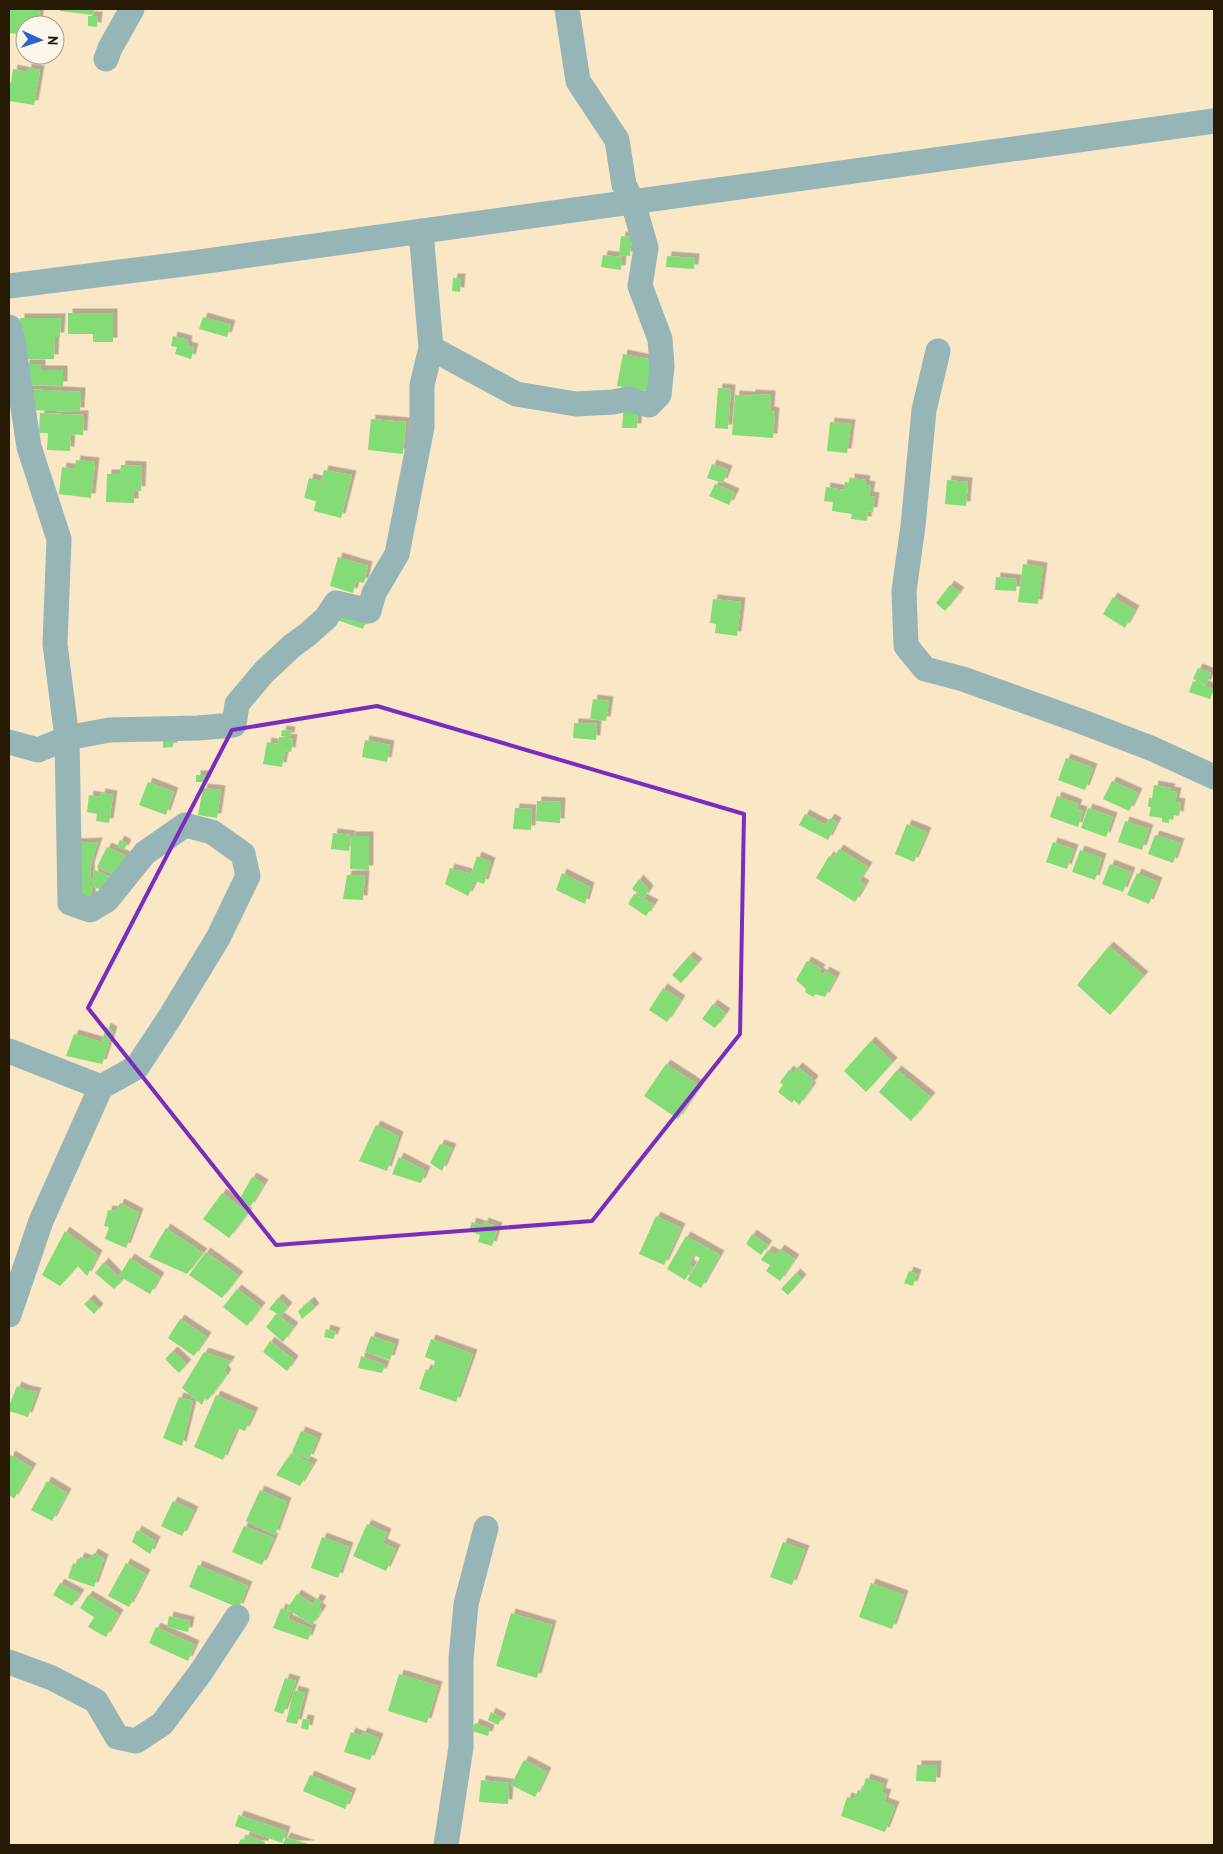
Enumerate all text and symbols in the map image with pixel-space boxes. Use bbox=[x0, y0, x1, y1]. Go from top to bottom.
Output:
north arrow bbox=[15, 15, 65, 65]
text: N bbox=[44, 36, 62, 46]

